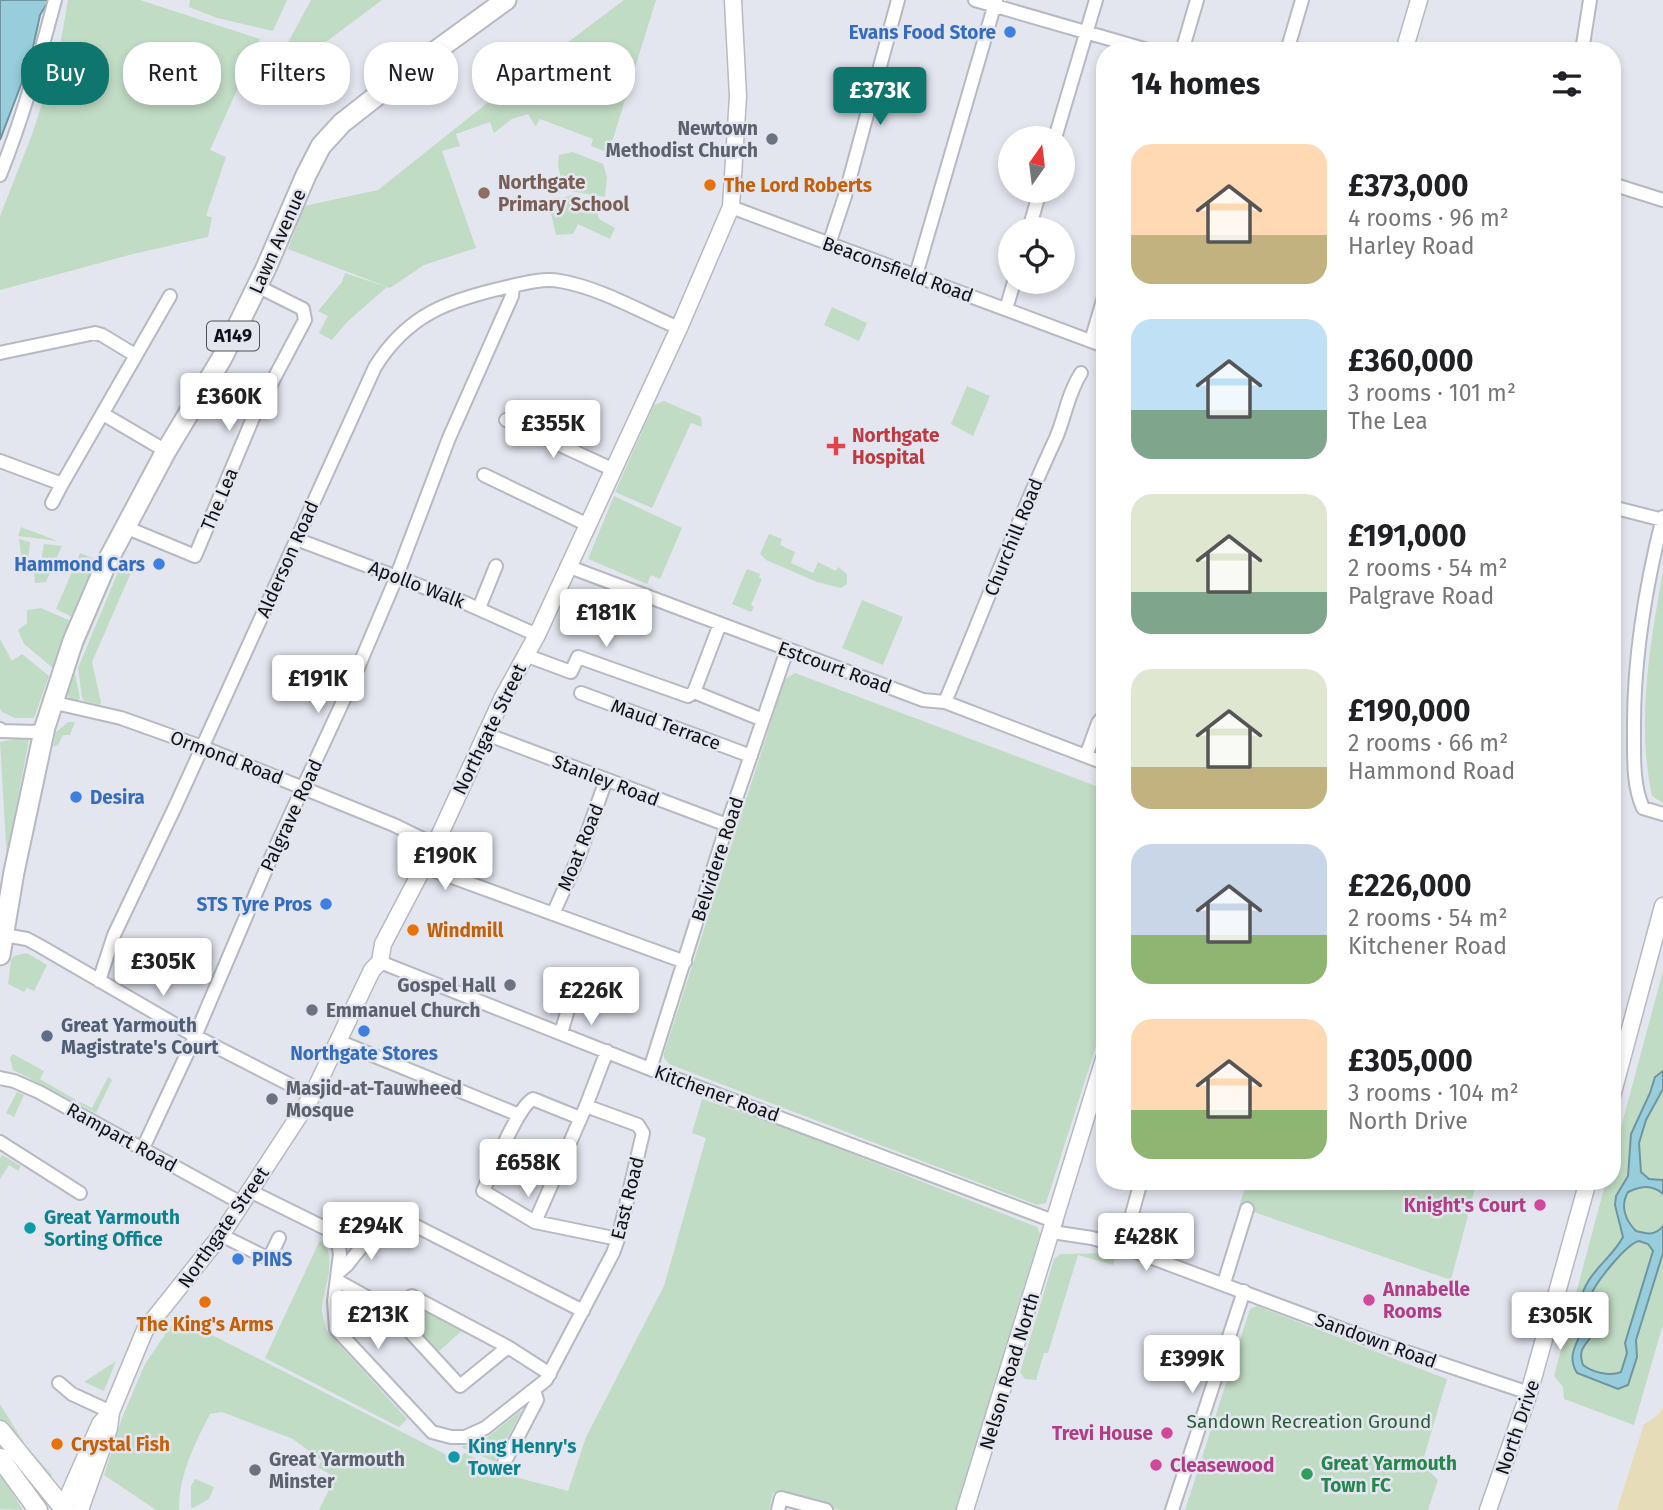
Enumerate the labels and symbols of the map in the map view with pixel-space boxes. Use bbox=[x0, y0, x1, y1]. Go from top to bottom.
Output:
place label: Evans Food Store bbox=[849, 21, 996, 44]
marker: Evans Food Store bbox=[1002, 24, 1018, 40]
pin: £373K bbox=[831, 68, 929, 127]
place label: Newtown Methodist Church bbox=[606, 117, 758, 162]
north arrow bbox=[998, 126, 1074, 203]
marker: Newtown Methodist Church bbox=[764, 131, 780, 147]
place label: Northgate Primary School bbox=[498, 171, 630, 216]
place label: The Lord Roberts bbox=[724, 174, 872, 197]
marker: The Lord Roberts bbox=[702, 177, 718, 193]
street label: Lawn Avenue bbox=[244, 185, 311, 297]
marker: Northgate Primary School bbox=[476, 185, 492, 201]
street label: Beaconsfield Road bbox=[819, 232, 976, 307]
road number: A149 bbox=[207, 322, 259, 350]
pin: £360K bbox=[180, 374, 278, 433]
pin: £355K bbox=[504, 400, 602, 460]
place label: Northgate Hospital bbox=[852, 424, 940, 469]
marker: Northgate Hospital bbox=[826, 436, 846, 456]
street label: The Lea bbox=[196, 464, 243, 534]
street label: Churchill Road bbox=[979, 475, 1048, 599]
street label: Alderson Road bbox=[252, 497, 323, 621]
place label: Hammond Cars bbox=[14, 553, 145, 576]
marker: Hammond Cars bbox=[151, 556, 167, 572]
street label: Apollo Walk bbox=[366, 556, 468, 613]
pin: £181K bbox=[557, 590, 655, 649]
street label: Estcourt Road bbox=[775, 636, 895, 699]
pin: £191K bbox=[269, 656, 367, 715]
street label: Northgate Street bbox=[448, 660, 531, 798]
street label: Maud Terrace bbox=[608, 694, 724, 755]
street label: Ormond Road bbox=[167, 725, 287, 790]
street label: Stanley Road bbox=[549, 750, 662, 811]
street label: Palgrave Road bbox=[256, 756, 327, 875]
place label: Desira bbox=[90, 786, 145, 809]
marker: Desira bbox=[68, 789, 84, 805]
street label: Belvidere Road bbox=[687, 794, 748, 924]
street label: Moat Road bbox=[553, 800, 608, 894]
pin: £190K bbox=[396, 832, 494, 892]
place label: STS Tyre Pros bbox=[197, 893, 312, 916]
marker: STS Tyre Pros bbox=[318, 896, 334, 912]
place label: Windmill bbox=[427, 919, 504, 942]
marker: Windmill bbox=[405, 922, 421, 938]
pin: £305K bbox=[114, 939, 212, 998]
pin: £226K bbox=[542, 968, 640, 1027]
place label: Gospel Hall bbox=[397, 974, 496, 997]
marker: Gospel Hall bbox=[502, 977, 518, 993]
place label: Emmanuel Church bbox=[326, 999, 480, 1022]
marker: Emmanuel Church bbox=[304, 1002, 320, 1018]
place label: Great Yarmouth Magistrate's Court bbox=[61, 1014, 219, 1059]
marker: Northgate Stores bbox=[356, 1023, 372, 1039]
marker: Great Yarmouth Magistrate's Court bbox=[39, 1028, 55, 1044]
place label: Northgate Stores bbox=[290, 1042, 438, 1065]
street label: Kitchener Road bbox=[651, 1060, 782, 1127]
place label: Masjid-at-Tauwheed Mosque bbox=[286, 1077, 462, 1122]
marker: Masjid-at-Tauwheed Mosque bbox=[264, 1091, 280, 1107]
street label: Rampart Road bbox=[63, 1098, 181, 1177]
pin: £658K bbox=[479, 1140, 577, 1199]
street label: East Road bbox=[606, 1154, 649, 1242]
street label: Northgate Street bbox=[173, 1162, 274, 1292]
place label: Knight's Court bbox=[1404, 1194, 1527, 1217]
marker: Knight's Court bbox=[1532, 1197, 1548, 1213]
pin: £294K bbox=[322, 1202, 420, 1262]
place label: Great Yarmouth Sorting Office bbox=[44, 1206, 180, 1251]
pin: £428K bbox=[1097, 1214, 1195, 1273]
marker: Great Yarmouth Sorting Office bbox=[22, 1220, 38, 1236]
place label: PINS bbox=[252, 1248, 293, 1271]
marker: PINS bbox=[230, 1251, 246, 1267]
place label: Annabelle Rooms bbox=[1382, 1278, 1470, 1323]
street label: Nelson Road North bbox=[975, 1290, 1044, 1453]
pin: £213K bbox=[329, 1292, 427, 1351]
marker: Annabelle Rooms bbox=[1361, 1292, 1377, 1308]
pin: £305K bbox=[1511, 1292, 1609, 1352]
marker: The King's Arms bbox=[197, 1294, 213, 1310]
street label: Sandown Road bbox=[1312, 1308, 1440, 1373]
place label: The King's Arms bbox=[136, 1313, 274, 1336]
pin: £399K bbox=[1143, 1336, 1241, 1395]
street label: North Drive bbox=[1490, 1377, 1544, 1478]
park label: Sandown Recreation Ground bbox=[1187, 1410, 1431, 1433]
place label: Trevi House bbox=[1052, 1422, 1153, 1445]
marker: Trevi House bbox=[1159, 1425, 1175, 1441]
place label: Crystal Fish bbox=[71, 1433, 170, 1456]
place label: King Henry's Tower bbox=[468, 1435, 576, 1480]
marker: Crystal Fish bbox=[49, 1436, 65, 1452]
place label: Great Yarmouth Minster bbox=[269, 1448, 405, 1493]
marker: King Henry's Tower bbox=[446, 1449, 462, 1465]
place label: Great Yarmouth Town FC bbox=[1321, 1452, 1457, 1497]
place label: Cleasewood bbox=[1170, 1454, 1274, 1477]
marker: Cleasewood bbox=[1148, 1457, 1164, 1473]
marker: Great Yarmouth Minster bbox=[247, 1462, 263, 1478]
marker: Great Yarmouth Town FC bbox=[1299, 1466, 1315, 1482]

